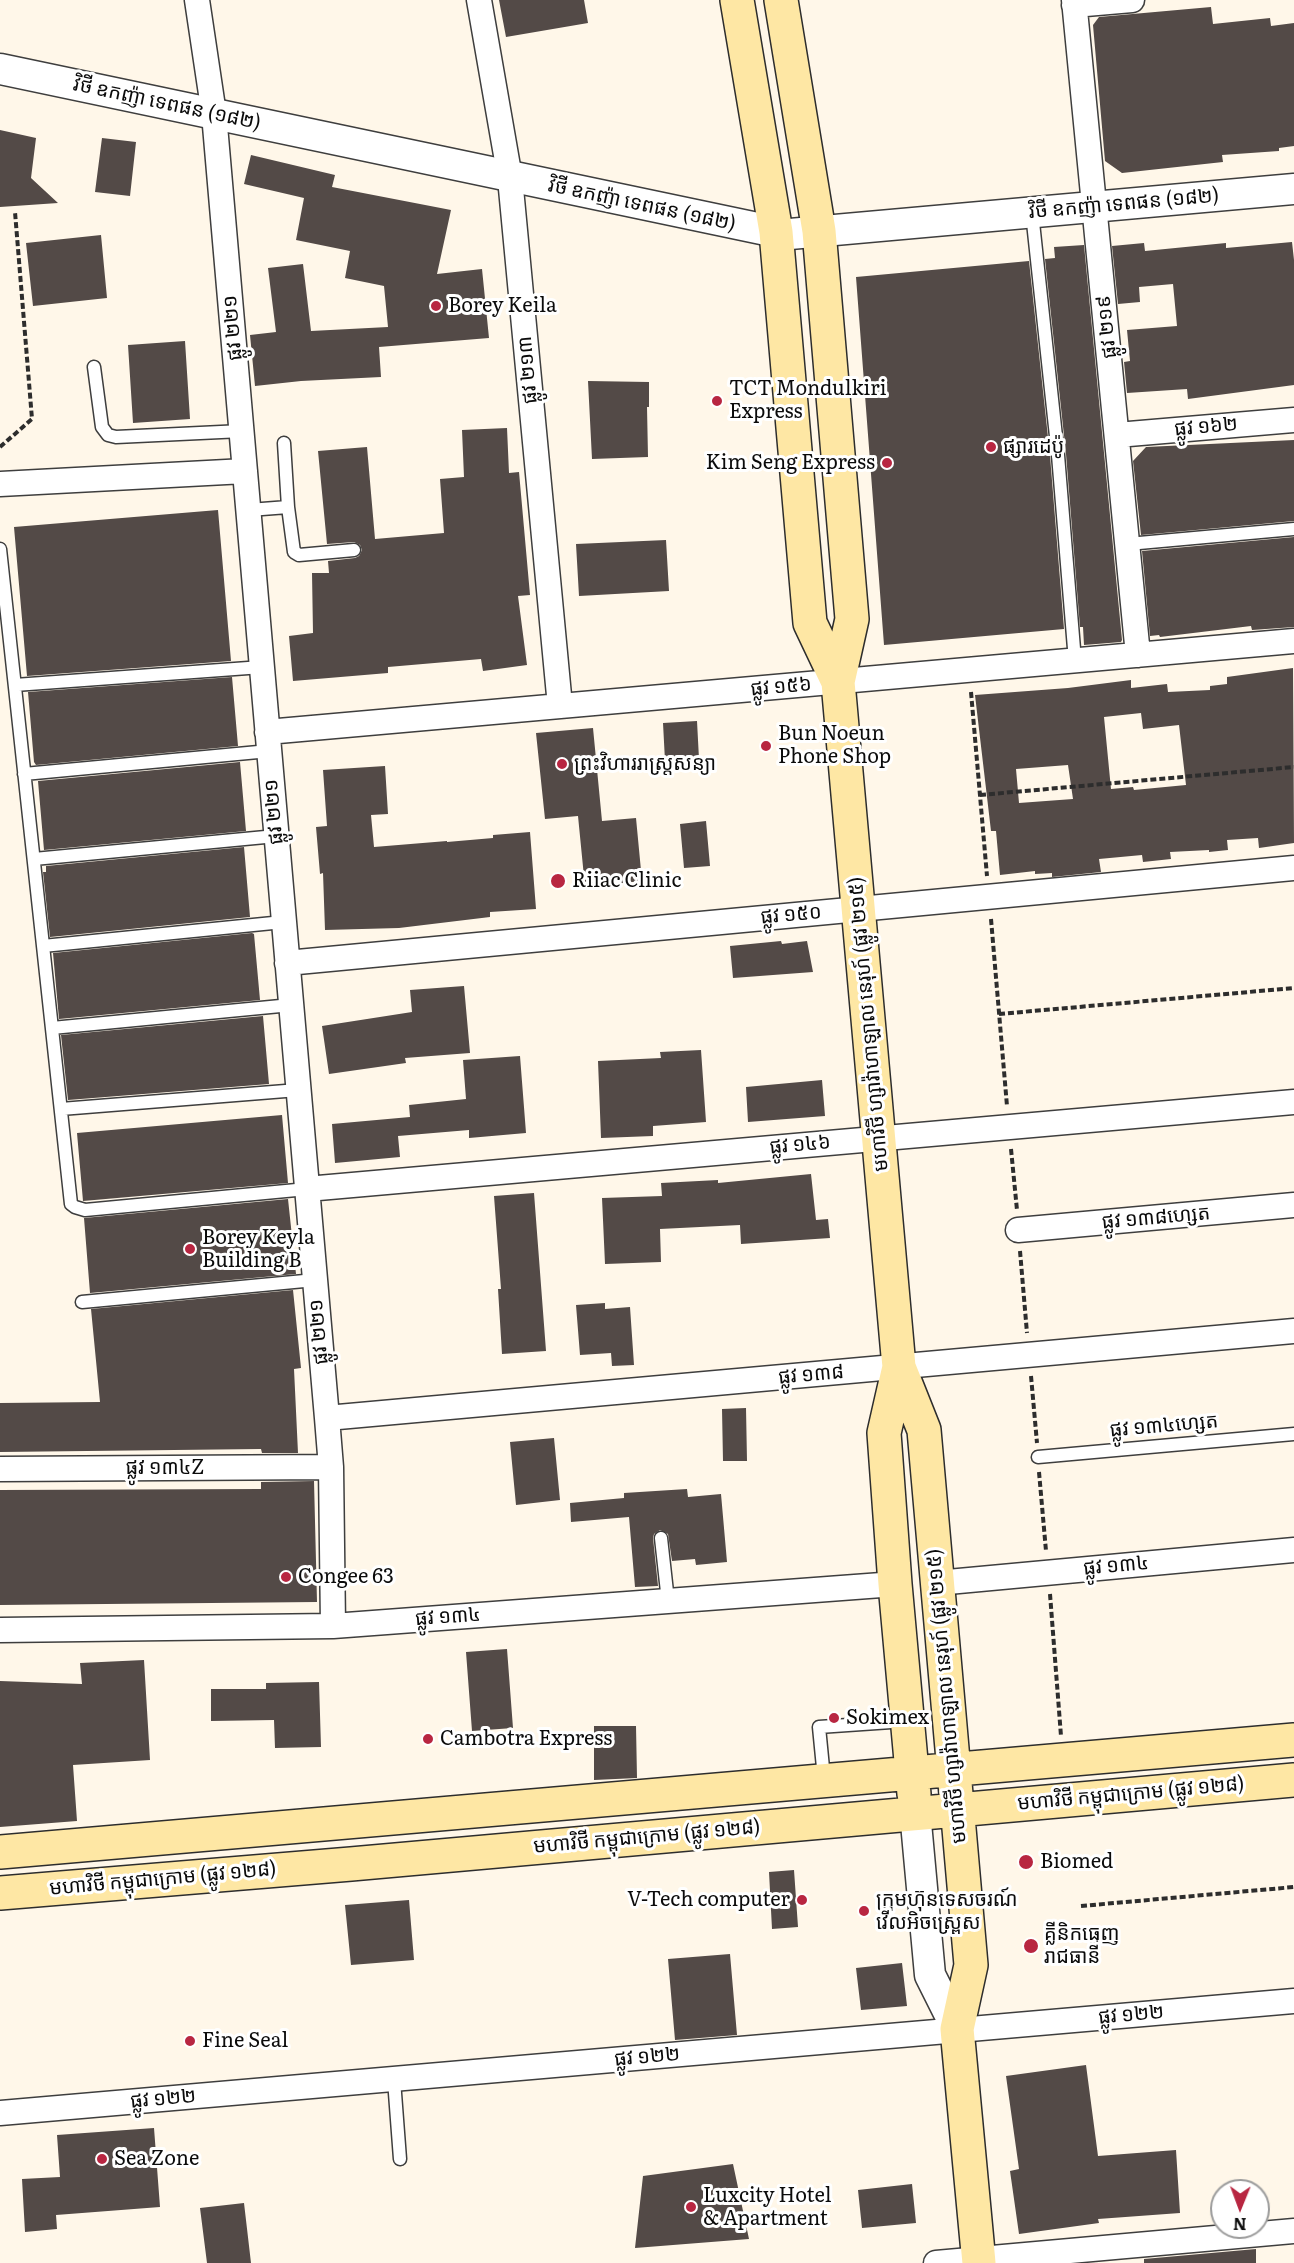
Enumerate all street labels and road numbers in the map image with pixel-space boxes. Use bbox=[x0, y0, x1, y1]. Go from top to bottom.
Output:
street label: វិថី ឧកញ៉ា ទេពផន (១៨២) bbox=[71, 72, 263, 136]
street label: វិថី ឧកញ៉ា ទេពផន (១៨២) bbox=[546, 173, 738, 237]
street label: វិថី ឧកញ៉ា ទេពផន (១៨២) bbox=[1028, 184, 1220, 224]
street label: ផ្លូវ ២២១ bbox=[218, 294, 248, 362]
street label: ផ្លូវ ២១៩ bbox=[1092, 294, 1122, 360]
street label: ផ្លូវ ២១៣ bbox=[513, 335, 543, 405]
street label: ផ្លូវ ១៦២ bbox=[1173, 412, 1239, 442]
street label: ផ្លូវ ១៥៦ bbox=[749, 672, 813, 702]
street label: ផ្លូវ ២២១ bbox=[259, 778, 289, 846]
street label: មហាវិថី ហ្សាវ៉ាហាឡាល នេរុហ៍ (ផ្លូវ ២១៥) bbox=[844, 875, 894, 1173]
street label: ផ្លូវ ១៥០ bbox=[759, 900, 823, 930]
street label: ផ្លូវ ១៤៦ bbox=[768, 1130, 832, 1160]
street label: ផ្លូវ ១៣៨ហ្សេត bbox=[1101, 1201, 1211, 1235]
street label: ផ្លូវ ២២១ bbox=[304, 1298, 334, 1366]
street label: ផ្លូវ ១៣៨ bbox=[777, 1360, 845, 1390]
street label: ផ្លូវ ១៣៤ហ្សេត bbox=[1109, 1409, 1219, 1443]
street label: ផ្លូវ ១៣៤Z bbox=[126, 1456, 204, 1480]
street label: មហាវិថី ហ្សាវ៉ាហាឡាល នេរុហ៍ (ផ្លូវ ២១៥) bbox=[922, 1547, 972, 1845]
street label: ផ្លូវ ១៣៤ bbox=[1082, 1551, 1150, 1581]
street label: ផ្លូវ ១៣៤ bbox=[414, 1603, 482, 1631]
street label: មហាវិថី កម្ពុជាក្រោម (ផ្លូវ ១២៨) bbox=[1017, 1772, 1245, 1816]
street label: មហាវិថី កម្ពុជាក្រោម (ផ្លូវ ១២៨) bbox=[533, 1815, 761, 1859]
street label: មហាវិថី កម្ពុជាក្រោម (ផ្លូវ ១២៨) bbox=[49, 1857, 277, 1901]
street label: ផ្លូវ ១២២ bbox=[1097, 2000, 1165, 2030]
street label: ផ្លូវ ១២២ bbox=[613, 2042, 681, 2072]
street label: ផ្លូវ ១២២ bbox=[129, 2084, 197, 2114]

